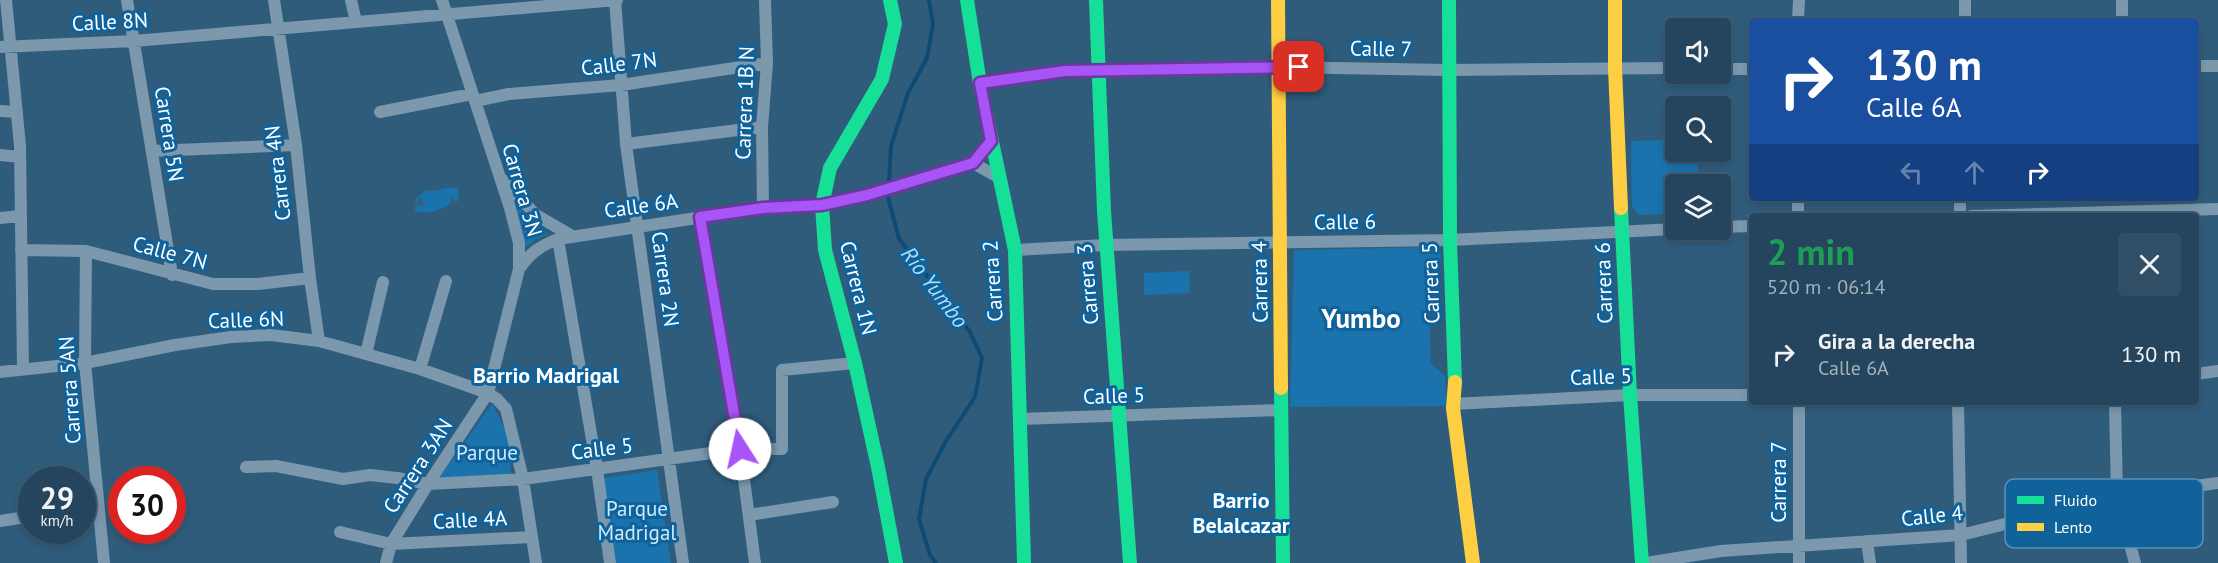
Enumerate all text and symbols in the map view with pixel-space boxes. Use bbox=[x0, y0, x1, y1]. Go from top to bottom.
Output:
street label: Calle 8N bbox=[71, 6, 149, 37]
map controls bbox=[1665, 18, 1731, 240]
button: sound bbox=[1665, 18, 1731, 84]
street label: Calle 7 bbox=[1350, 34, 1412, 63]
text: 130 m bbox=[1866, 37, 1982, 92]
pin bbox=[1273, 41, 1324, 92]
icon: right bbox=[1767, 42, 1845, 120]
street label: Calle 7N bbox=[579, 45, 658, 82]
street label: Carrera 1B N bbox=[729, 46, 760, 160]
icon: arrive bbox=[1282, 50, 1315, 83]
street label: Carrera 5N bbox=[149, 85, 190, 183]
text: Calle 6A bbox=[1866, 90, 1962, 124]
button: search bbox=[1665, 96, 1731, 162]
street label: Carrera 4N bbox=[258, 124, 297, 222]
street label: Carrera 3N bbox=[496, 140, 549, 240]
icon: left bbox=[1895, 156, 1928, 189]
icon: ahead bbox=[1958, 156, 1991, 189]
icon: right bbox=[2021, 156, 2054, 189]
button: layers bbox=[1665, 174, 1731, 240]
street label: Calle 6A bbox=[602, 187, 680, 224]
street label: Calle 6 bbox=[1314, 207, 1376, 236]
text: 2 min bbox=[1767, 228, 1855, 275]
street label: Calle 7N bbox=[130, 230, 210, 275]
street label: Carrera 2N bbox=[645, 230, 686, 328]
button: close bbox=[2118, 233, 2181, 296]
street label: Carrera 1N bbox=[834, 238, 883, 338]
street label: Carrera 2 bbox=[976, 239, 1009, 323]
water label: Río Yumbo bbox=[895, 241, 975, 333]
street label: Carrera 4 bbox=[1245, 241, 1274, 323]
street label: Carrera 3 bbox=[1070, 242, 1105, 326]
street label: Carrera 5 bbox=[1416, 242, 1445, 324]
street label: Carrera 6 bbox=[1589, 242, 1618, 324]
text: 520 m · 06:14 bbox=[1767, 274, 1885, 300]
district label: Yumbo bbox=[1320, 301, 1401, 335]
street label: Calle 6N bbox=[207, 305, 285, 334]
text: Gira a la derecha bbox=[1818, 327, 1975, 355]
street label: Carrera 5AN bbox=[52, 335, 87, 445]
icon: right bbox=[1767, 338, 1800, 371]
text: 130 m bbox=[2121, 340, 2181, 368]
text: Calle 6A bbox=[1818, 355, 1889, 381]
district label: Barrio Madrigal bbox=[473, 361, 619, 389]
street label: Calle 5 bbox=[1570, 362, 1632, 391]
street label: Calle 5 bbox=[1083, 381, 1145, 410]
street label: Carrera 3AN bbox=[377, 413, 458, 518]
position arrow bbox=[708, 417, 772, 481]
street label: Calle 5 bbox=[570, 431, 634, 466]
park label: Parque bbox=[456, 439, 518, 466]
street label: Carrera 7 bbox=[1765, 441, 1792, 523]
speed limit sign: 30 bbox=[108, 466, 186, 544]
text: 29 bbox=[40, 478, 74, 517]
legend bbox=[2005, 479, 2203, 548]
district label: Barrio Belalcazar bbox=[1192, 486, 1290, 539]
text: Fluido bbox=[2054, 490, 2097, 510]
park label: Parque Madrigal bbox=[598, 495, 676, 546]
street label: Calle 4 bbox=[1900, 499, 1964, 532]
street label: Calle 4A bbox=[432, 504, 508, 535]
text: km/h bbox=[41, 511, 73, 530]
text: Lento bbox=[2054, 517, 2092, 537]

